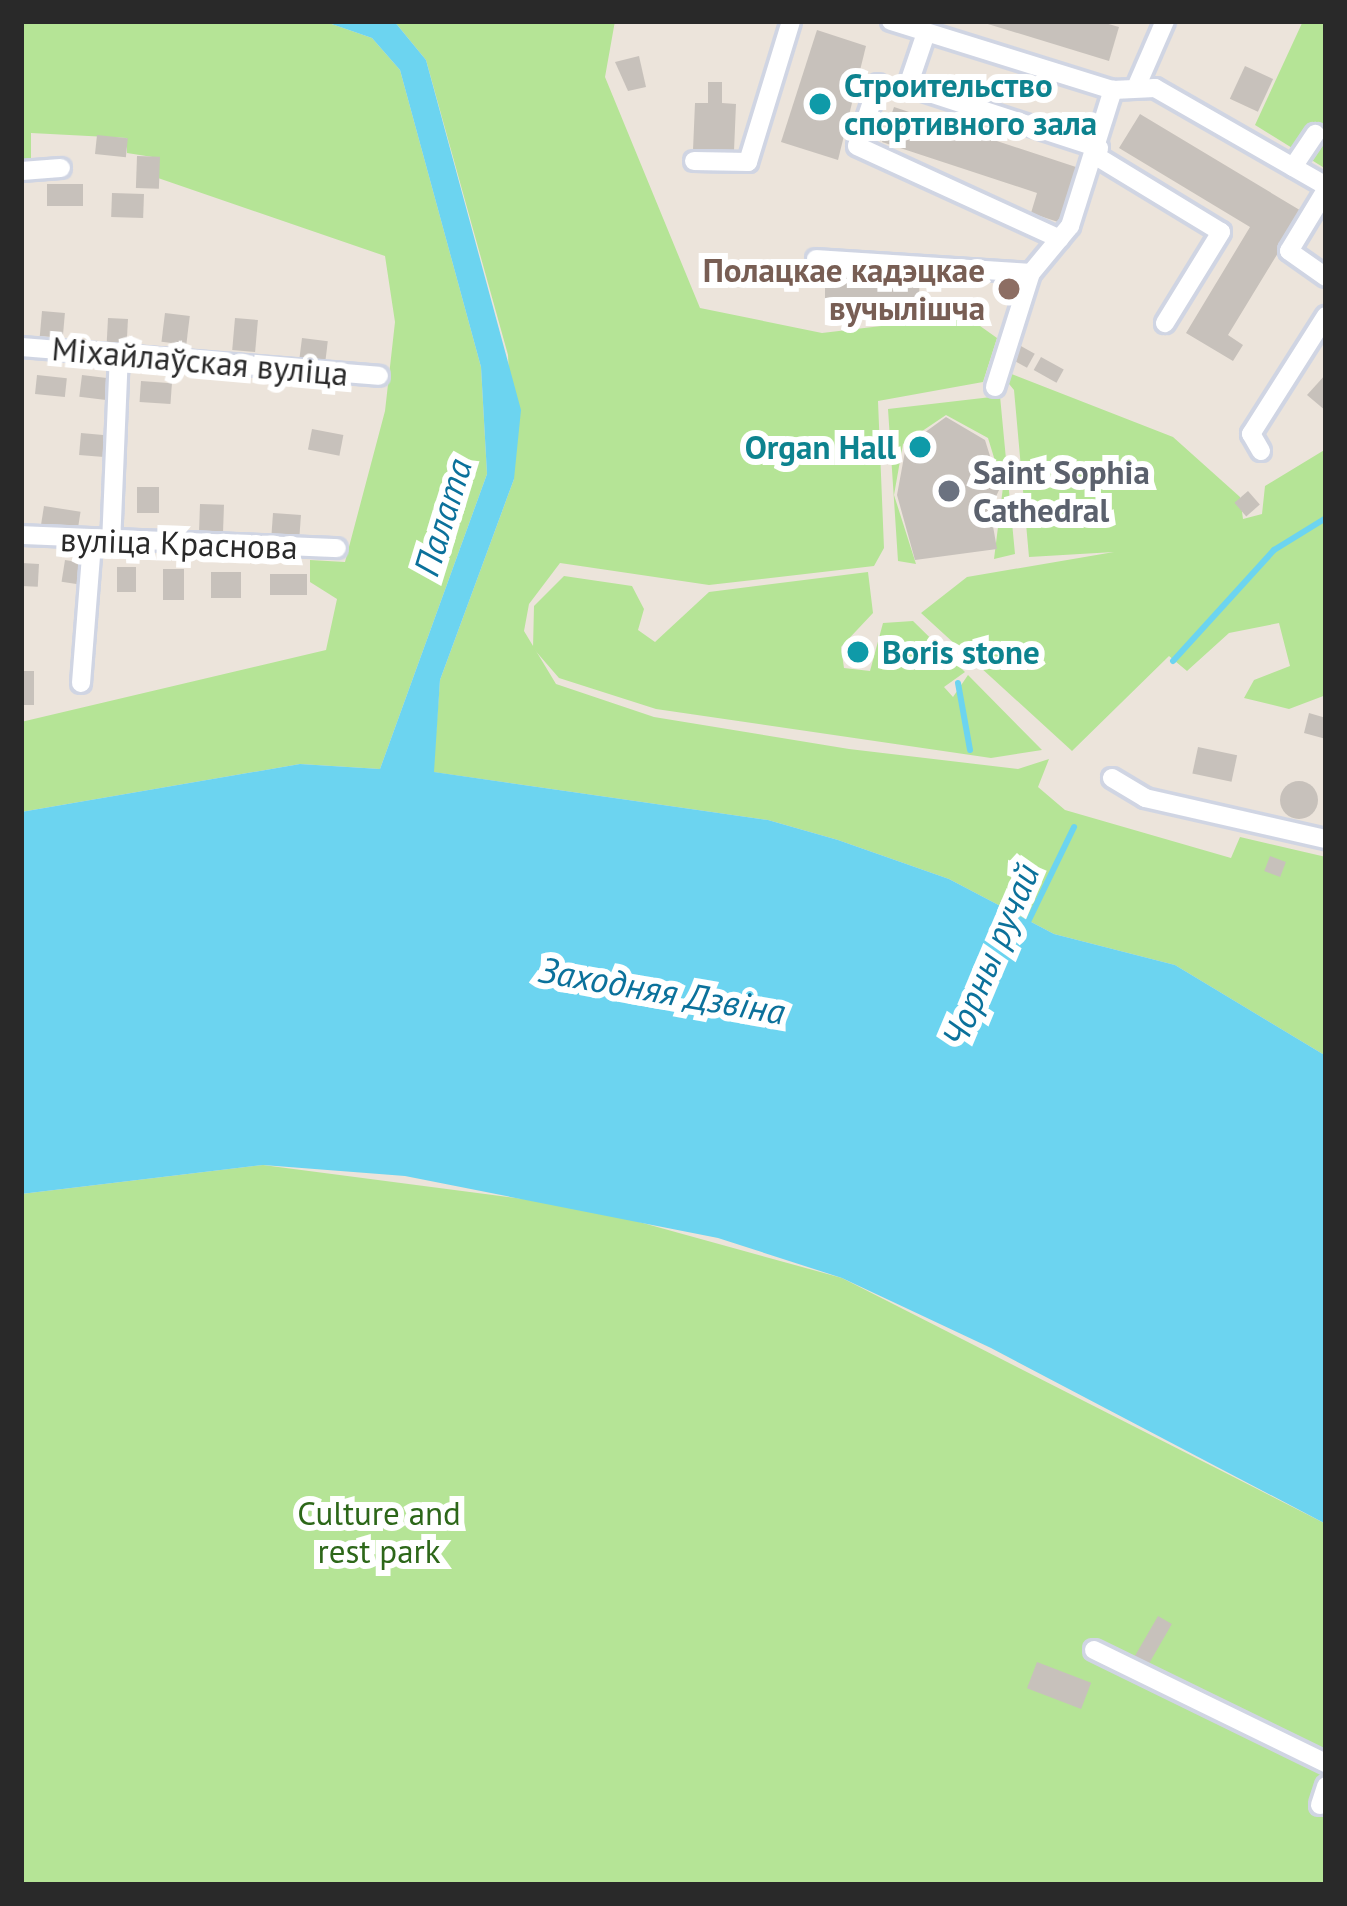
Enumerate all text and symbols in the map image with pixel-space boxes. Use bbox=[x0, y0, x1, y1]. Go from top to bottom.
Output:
place label: Строительство спортивного зала bbox=[844, 65, 1097, 143]
marker: Строительство спортивного зала bbox=[807, 91, 833, 117]
place label: Полацкае кадэцкае вучылішча bbox=[703, 250, 985, 328]
marker: Полацкае кадэцкае вучылішча bbox=[996, 276, 1022, 302]
street label: Міхайлаўская вуліца bbox=[50, 328, 350, 394]
place label: Organ Hall bbox=[745, 427, 896, 467]
marker: Organ Hall bbox=[907, 434, 933, 460]
place label: Saint Sophia Cathedral bbox=[973, 452, 1150, 530]
water label: Палата bbox=[404, 453, 480, 581]
marker: Saint Sophia Cathedral bbox=[936, 478, 962, 504]
street label: вуліца Краснова bbox=[60, 519, 298, 567]
place label: Boris stone bbox=[882, 632, 1040, 672]
marker: Boris stone bbox=[845, 639, 871, 665]
water label: Чорны ручай bbox=[932, 857, 1048, 1053]
water label: Заходняя Дзвіна bbox=[535, 947, 789, 1033]
park label: Culture and rest park bbox=[297, 1493, 461, 1571]

